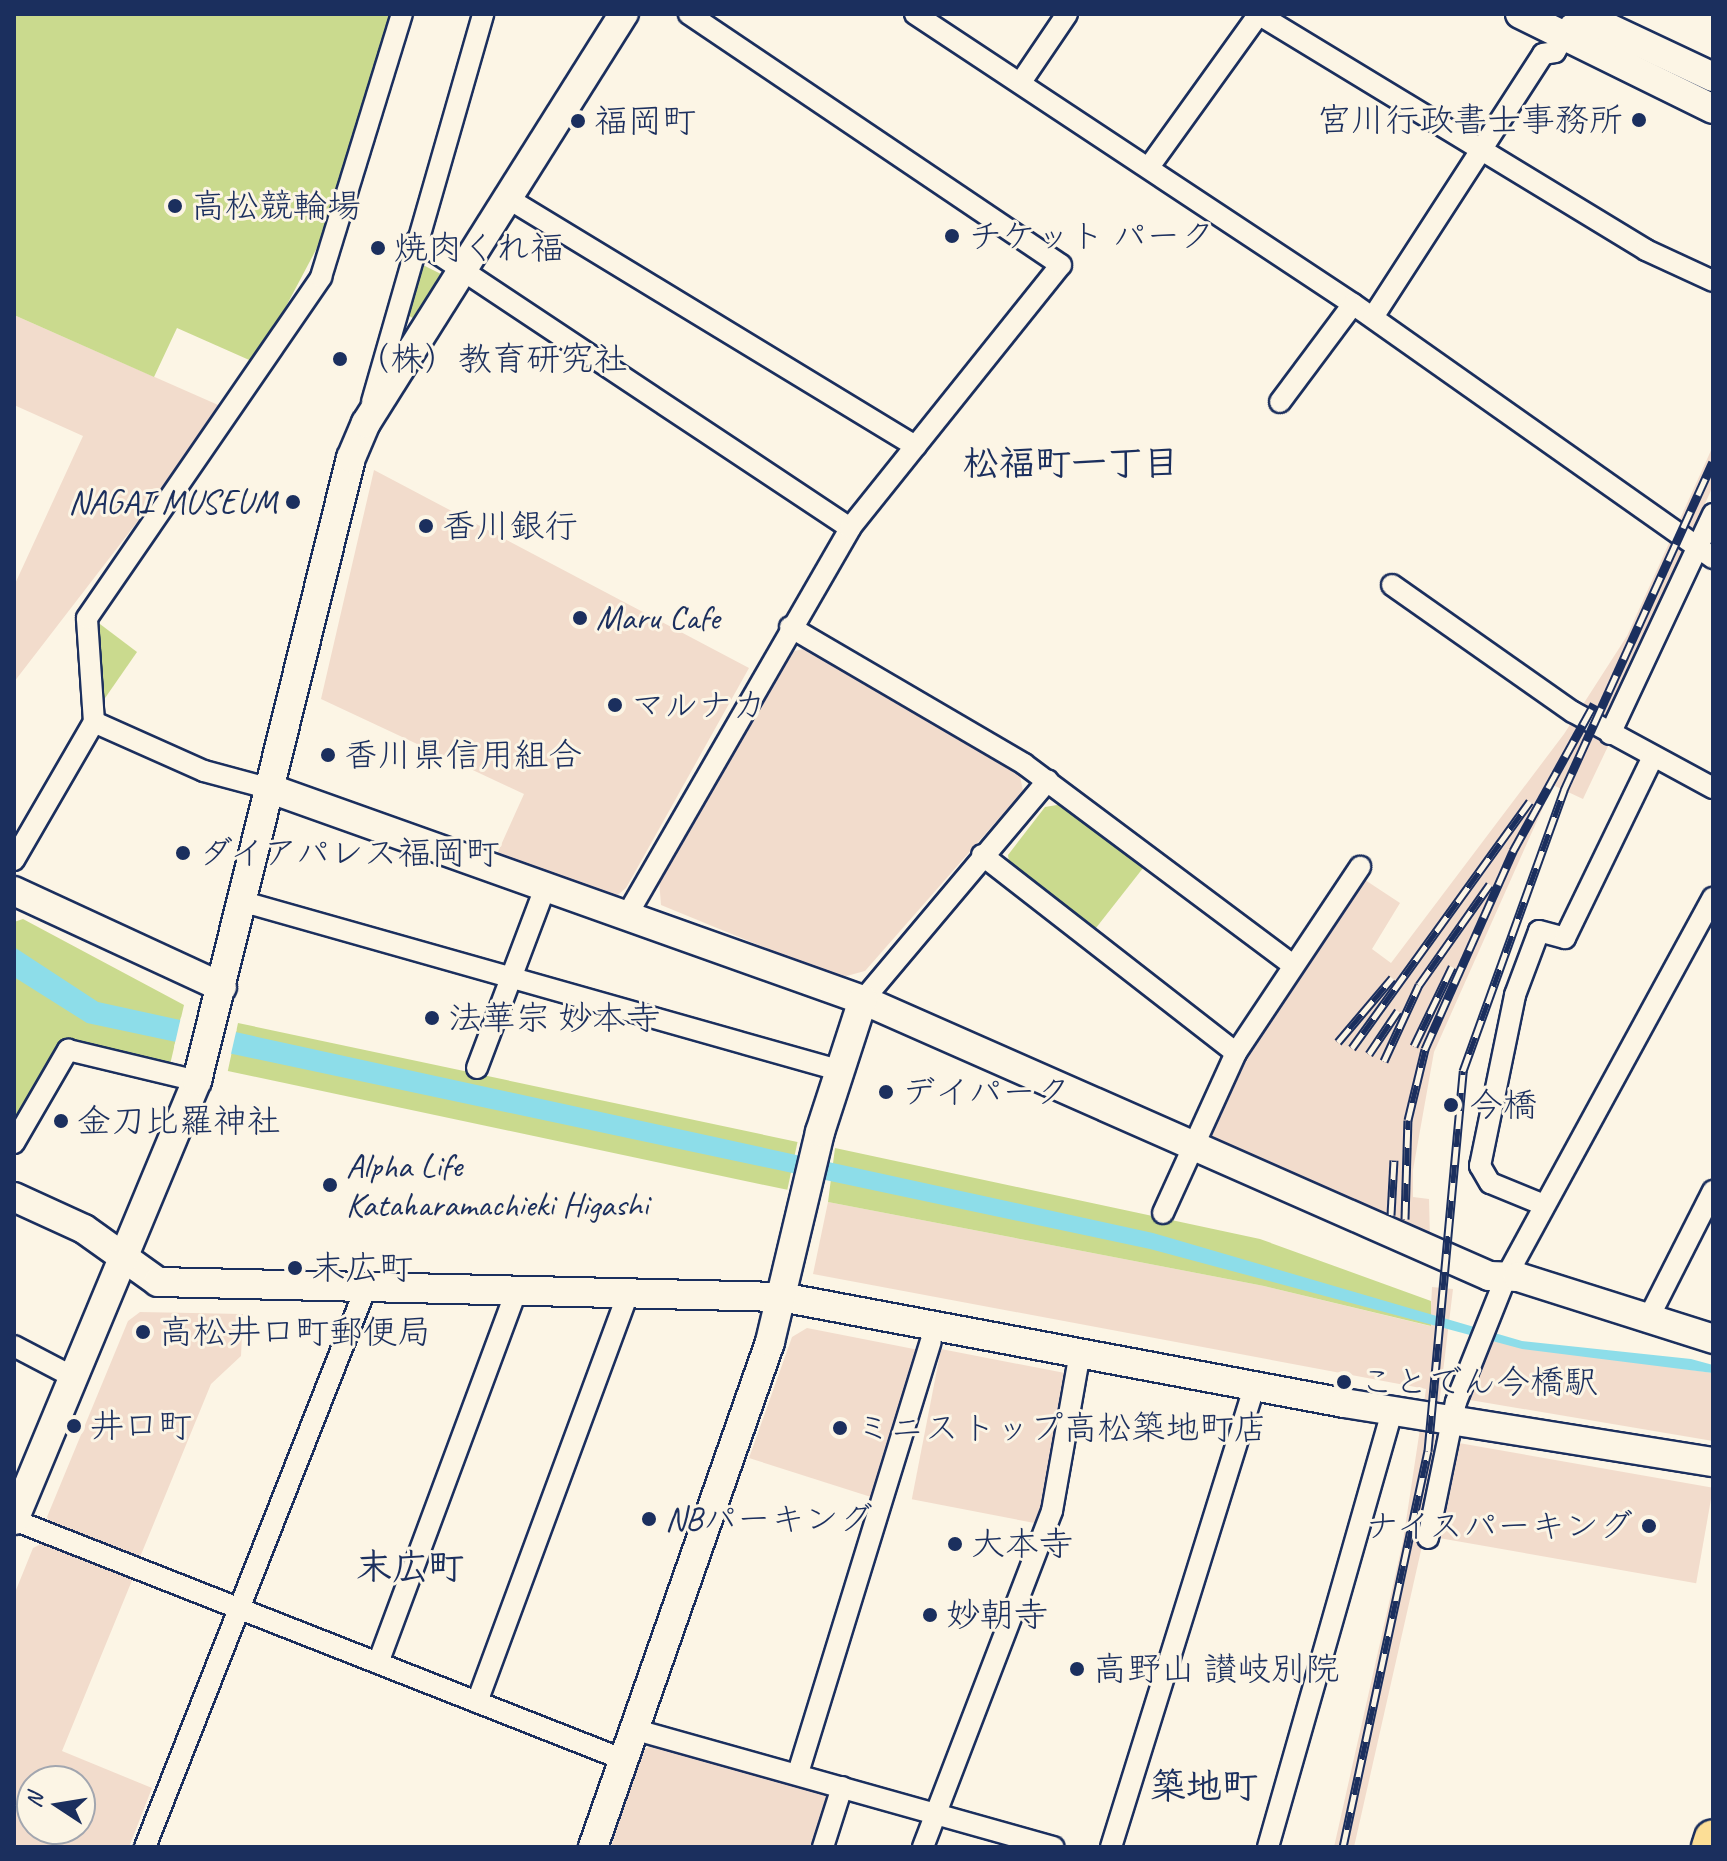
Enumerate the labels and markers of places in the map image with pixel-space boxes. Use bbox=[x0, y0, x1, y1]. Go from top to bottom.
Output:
place label: 宮川行政書士事務所 bbox=[1317, 100, 1623, 140]
place label: 福岡町 bbox=[594, 101, 696, 141]
marker: 宮川行政書士事務所 bbox=[1630, 111, 1648, 129]
marker: 福岡町 bbox=[569, 112, 587, 130]
place label: 高松競輪場 bbox=[191, 186, 361, 226]
marker: 高松競輪場 bbox=[166, 197, 184, 215]
place label: チケット パーク bbox=[968, 216, 1214, 256]
marker: チケット パーク bbox=[943, 227, 961, 245]
place label: 焼肉くれ福 bbox=[394, 228, 564, 268]
marker: 焼肉くれ福 bbox=[369, 239, 387, 257]
place label: （株）教育研究社 bbox=[356, 339, 628, 379]
marker: （株）教育研究社 bbox=[331, 350, 349, 368]
place label: NAGAI MUSEUM bbox=[70, 482, 277, 522]
marker: NAGAI MUSEUM bbox=[284, 493, 302, 511]
place label: 香川銀行 bbox=[442, 506, 578, 546]
marker: 香川銀行 bbox=[417, 517, 435, 535]
place label: Maru Cafe bbox=[596, 598, 720, 638]
marker: Maru Cafe bbox=[571, 609, 589, 627]
place label: マルナカ bbox=[631, 685, 767, 725]
marker: マルナカ bbox=[606, 696, 624, 714]
place label: 香川県信用組合 bbox=[344, 735, 582, 775]
marker: 香川県信用組合 bbox=[319, 746, 337, 764]
place label: ダイアパレス福岡町 bbox=[199, 833, 505, 873]
marker: ダイアパレス福岡町 bbox=[174, 844, 192, 862]
place label: 法華宗 妙本寺 bbox=[448, 998, 660, 1038]
marker: 法華宗 妙本寺 bbox=[423, 1009, 441, 1027]
place label: デイパーク bbox=[902, 1072, 1072, 1112]
marker: デイパーク bbox=[877, 1083, 895, 1101]
place label: 今橋 bbox=[1469, 1085, 1537, 1125]
marker: 今橋 bbox=[1440, 1094, 1462, 1116]
place label: 金刀比羅神社 bbox=[77, 1101, 281, 1141]
marker: 金刀比羅神社 bbox=[52, 1112, 70, 1130]
place label: Alpha Life Kataharamachieki Higashi bbox=[346, 1145, 647, 1224]
marker: Alpha Life Kataharamachieki Higashi bbox=[321, 1176, 339, 1194]
place label: 末広町 bbox=[311, 1248, 413, 1288]
marker: 末広町 bbox=[286, 1259, 304, 1277]
place label: 高松井口町郵便局 bbox=[159, 1312, 431, 1352]
marker: 高松井口町郵便局 bbox=[134, 1323, 152, 1341]
place label: ことでん今橋駅 bbox=[1360, 1362, 1598, 1402]
marker: ことでん今橋駅 bbox=[1335, 1373, 1353, 1391]
place label: 井口町 bbox=[90, 1406, 192, 1446]
place label: ミニストップ高松築地町店 bbox=[856, 1408, 1264, 1448]
marker: 井口町 bbox=[65, 1417, 83, 1435]
marker: ミニストップ高松築地町店 bbox=[831, 1419, 849, 1437]
place label: NBパーキング bbox=[665, 1499, 873, 1539]
place label: ナイスパーキング bbox=[1361, 1506, 1633, 1546]
marker: NBパーキング bbox=[640, 1510, 658, 1528]
marker: ナイスパーキング bbox=[1640, 1517, 1658, 1535]
place label: 大本寺 bbox=[971, 1524, 1073, 1564]
marker: 大本寺 bbox=[946, 1535, 964, 1553]
place label: 妙朝寺 bbox=[946, 1595, 1048, 1635]
marker: 妙朝寺 bbox=[921, 1606, 939, 1624]
place label: 高野山 讃岐別院 bbox=[1093, 1649, 1339, 1689]
marker: 高野山 讃岐別院 bbox=[1068, 1660, 1086, 1678]

